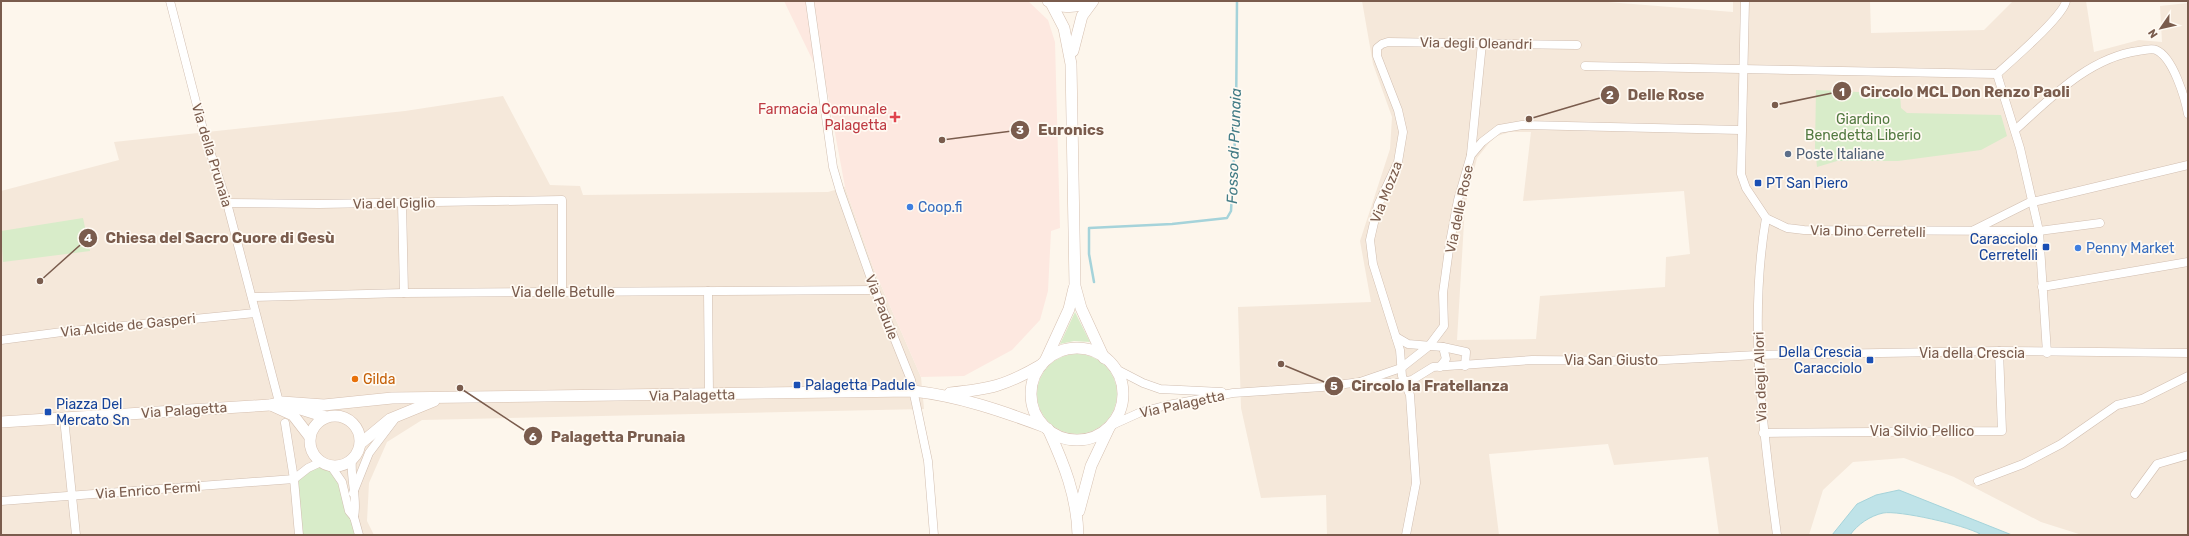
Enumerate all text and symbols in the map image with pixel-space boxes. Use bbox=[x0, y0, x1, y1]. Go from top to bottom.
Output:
north arrow bbox=[2141, 8, 2181, 48]
text: N bbox=[2145, 26, 2161, 40]
street label: Via degli Oleandri bbox=[1420, 34, 1532, 53]
callout: Circolo MCL Don Renzo Paoli bbox=[1832, 78, 2078, 105]
callout: Delle Rose bbox=[1600, 81, 1713, 108]
text: Circolo MCL Don Renzo Paoli bbox=[1860, 83, 2070, 101]
text: 1 bbox=[1839, 85, 1845, 99]
text: Delle Rose bbox=[1628, 86, 1705, 104]
water label: Fosso di Prunaia bbox=[1223, 88, 1245, 204]
text: 2 bbox=[1606, 88, 1614, 102]
street label: Via della Prunaia bbox=[188, 101, 235, 209]
place label: Farmacia Comunale Palagetta bbox=[758, 101, 887, 134]
park label: Giardino Benedetta Liberio bbox=[1805, 111, 1921, 144]
marker: Farmacia Comunale Palagetta bbox=[890, 112, 900, 122]
callout: Euronics bbox=[1010, 117, 1112, 144]
text: Euronics bbox=[1038, 121, 1104, 139]
text: 3 bbox=[1016, 123, 1024, 137]
place label: Poste Italiane bbox=[1796, 146, 1885, 163]
marker: Poste Italiane bbox=[1783, 149, 1793, 159]
street label: Via Mozza bbox=[1367, 159, 1406, 225]
street label: Via delle Rose bbox=[1442, 163, 1477, 255]
place label: PT San Piero bbox=[1766, 175, 1848, 192]
marker: PT San Piero bbox=[1753, 178, 1763, 188]
street label: Via del Giglio bbox=[352, 194, 436, 213]
place label: Coop.fi bbox=[918, 199, 963, 216]
marker: Coop.fi bbox=[905, 202, 915, 212]
street label: Via Dino Cerretelli bbox=[1810, 222, 1926, 241]
callout: Chiesa del Sacro Cuore di Gesù bbox=[78, 224, 343, 251]
text: Chiesa del Sacro Cuore di Gesù bbox=[105, 229, 335, 247]
text: 4 bbox=[84, 231, 92, 245]
place label: Caracciolo Cerretelli bbox=[1970, 231, 2038, 264]
place label: Penny Market bbox=[2086, 240, 2175, 257]
marker: Caracciolo Cerretelli bbox=[2041, 242, 2051, 252]
marker: Penny Market bbox=[2073, 243, 2083, 253]
street label: Via Padule bbox=[861, 272, 902, 342]
street label: Via delle Betulle bbox=[511, 284, 615, 301]
street label: Via Alcide de Gasperi bbox=[60, 310, 196, 341]
street label: Via degli Allori bbox=[1750, 331, 1771, 423]
place label: Della Crescia Caracciolo bbox=[1778, 344, 1862, 377]
street label: Via della Crescia bbox=[1919, 345, 2025, 362]
street label: Via San Giusto bbox=[1564, 352, 1658, 369]
marker: Della Crescia Caracciolo bbox=[1865, 355, 1875, 365]
place label: Gilda bbox=[363, 371, 395, 388]
callout: Circolo la Fratellanza bbox=[1324, 372, 1517, 399]
marker: Gilda bbox=[350, 374, 360, 384]
place label: Palagetta Padule bbox=[805, 377, 916, 394]
text: Circolo la Fratellanza bbox=[1351, 377, 1509, 395]
text: 5 bbox=[1330, 379, 1338, 393]
marker: Palagetta Padule bbox=[792, 380, 802, 390]
street label: Via Palagetta bbox=[649, 386, 735, 405]
street label: Via Palagetta bbox=[1138, 387, 1226, 422]
place label: Piazza Del Mercato Sn bbox=[56, 396, 130, 429]
street label: Via Palagetta bbox=[140, 399, 228, 422]
marker: Piazza Del Mercato Sn bbox=[43, 407, 53, 417]
callout: Palagetta Prunaia bbox=[523, 423, 694, 450]
street label: Via Silvio Pellico bbox=[1870, 423, 1974, 440]
text: Palagetta Prunaia bbox=[551, 428, 685, 446]
text: 6 bbox=[529, 430, 537, 444]
street label: Via Enrico Fermi bbox=[95, 478, 201, 503]

